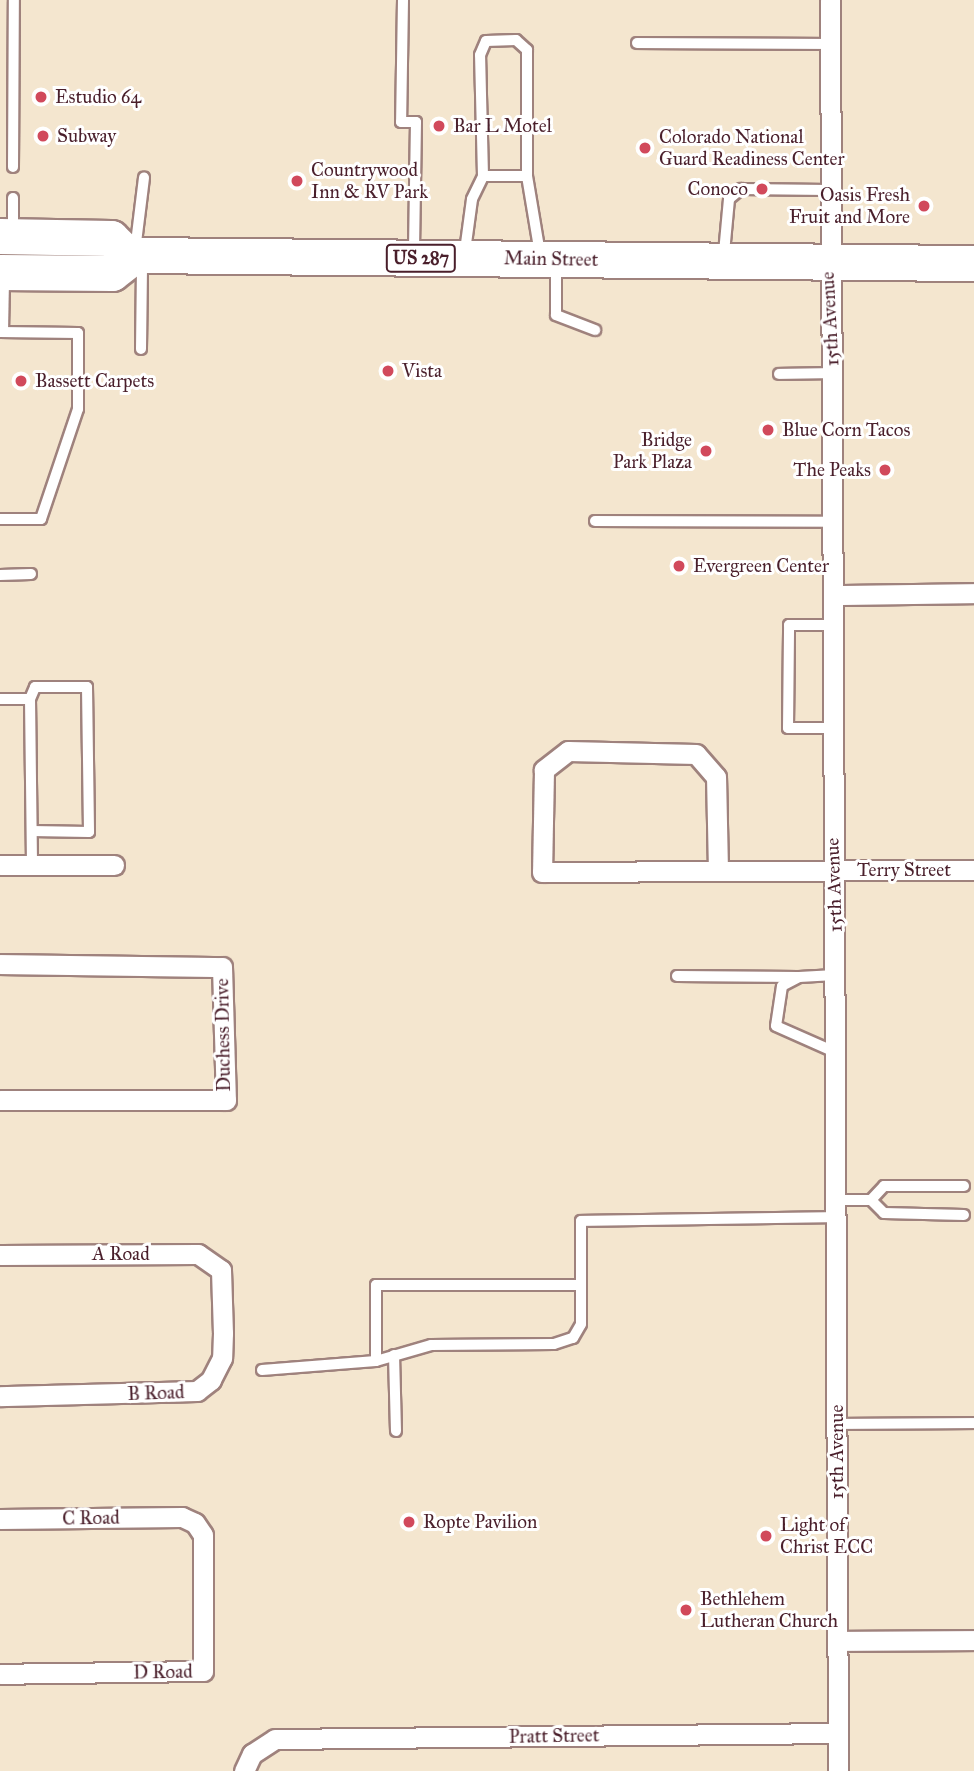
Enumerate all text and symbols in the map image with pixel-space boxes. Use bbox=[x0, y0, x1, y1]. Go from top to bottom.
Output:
place label: Estudio 64 bbox=[55, 86, 141, 108]
marker: Estudio 64 bbox=[33, 89, 49, 105]
place label: Bar L Motel bbox=[453, 115, 552, 137]
marker: Bar L Motel bbox=[431, 118, 447, 134]
place label: Subway bbox=[57, 125, 116, 147]
place label: Colorado National Guard Readiness Center bbox=[659, 126, 845, 170]
marker: Subway bbox=[35, 128, 51, 144]
marker: Colorado National Guard Readiness Center bbox=[637, 140, 653, 156]
place label: Countrywood Inn & RV Park bbox=[311, 159, 428, 203]
marker: Countrywood Inn & RV Park bbox=[289, 173, 305, 189]
place label: Conoco bbox=[688, 178, 748, 200]
marker: Conoco bbox=[754, 181, 770, 197]
place label: Oasis Fresh Fruit and More bbox=[789, 184, 910, 228]
marker: Oasis Fresh Fruit and More bbox=[916, 198, 932, 214]
road number: US 287 bbox=[384, 244, 458, 272]
street label: Main Street bbox=[504, 247, 598, 271]
street label: 15th Avenue bbox=[816, 271, 844, 367]
place label: Vista bbox=[402, 360, 442, 382]
marker: Vista bbox=[380, 363, 396, 379]
place label: Bassett Carpets bbox=[35, 370, 154, 392]
marker: Bassett Carpets bbox=[13, 373, 29, 389]
place label: Blue Corn Tacos bbox=[782, 419, 910, 441]
marker: Blue Corn Tacos bbox=[760, 422, 776, 438]
place label: Bridge Park Plaza bbox=[613, 429, 692, 473]
marker: Bridge Park Plaza bbox=[698, 443, 714, 459]
place label: The Peaks bbox=[793, 459, 871, 481]
marker: The Peaks bbox=[877, 462, 893, 478]
place label: Evergreen Center bbox=[693, 555, 829, 577]
marker: Evergreen Center bbox=[671, 558, 687, 574]
street label: 15th Avenue bbox=[821, 837, 847, 933]
street label: Terry Street bbox=[857, 859, 951, 881]
street label: Duchess Drive bbox=[211, 978, 235, 1092]
street label: A Road bbox=[92, 1243, 150, 1265]
street label: B Road bbox=[127, 1381, 185, 1405]
street label: 15th Avenue bbox=[826, 1405, 848, 1499]
street label: C Road bbox=[62, 1506, 120, 1530]
place label: Ropte Pavilion bbox=[423, 1511, 537, 1533]
marker: Ropte Pavilion bbox=[401, 1514, 417, 1530]
place label: Light of Christ ECC bbox=[780, 1514, 873, 1558]
marker: Light of Christ ECC bbox=[758, 1528, 774, 1544]
place label: Bethlehem Lutheran Church bbox=[700, 1588, 838, 1632]
marker: Bethlehem Lutheran Church bbox=[678, 1602, 694, 1618]
street label: D Road bbox=[133, 1660, 193, 1684]
street label: Pratt Street bbox=[508, 1724, 600, 1748]

